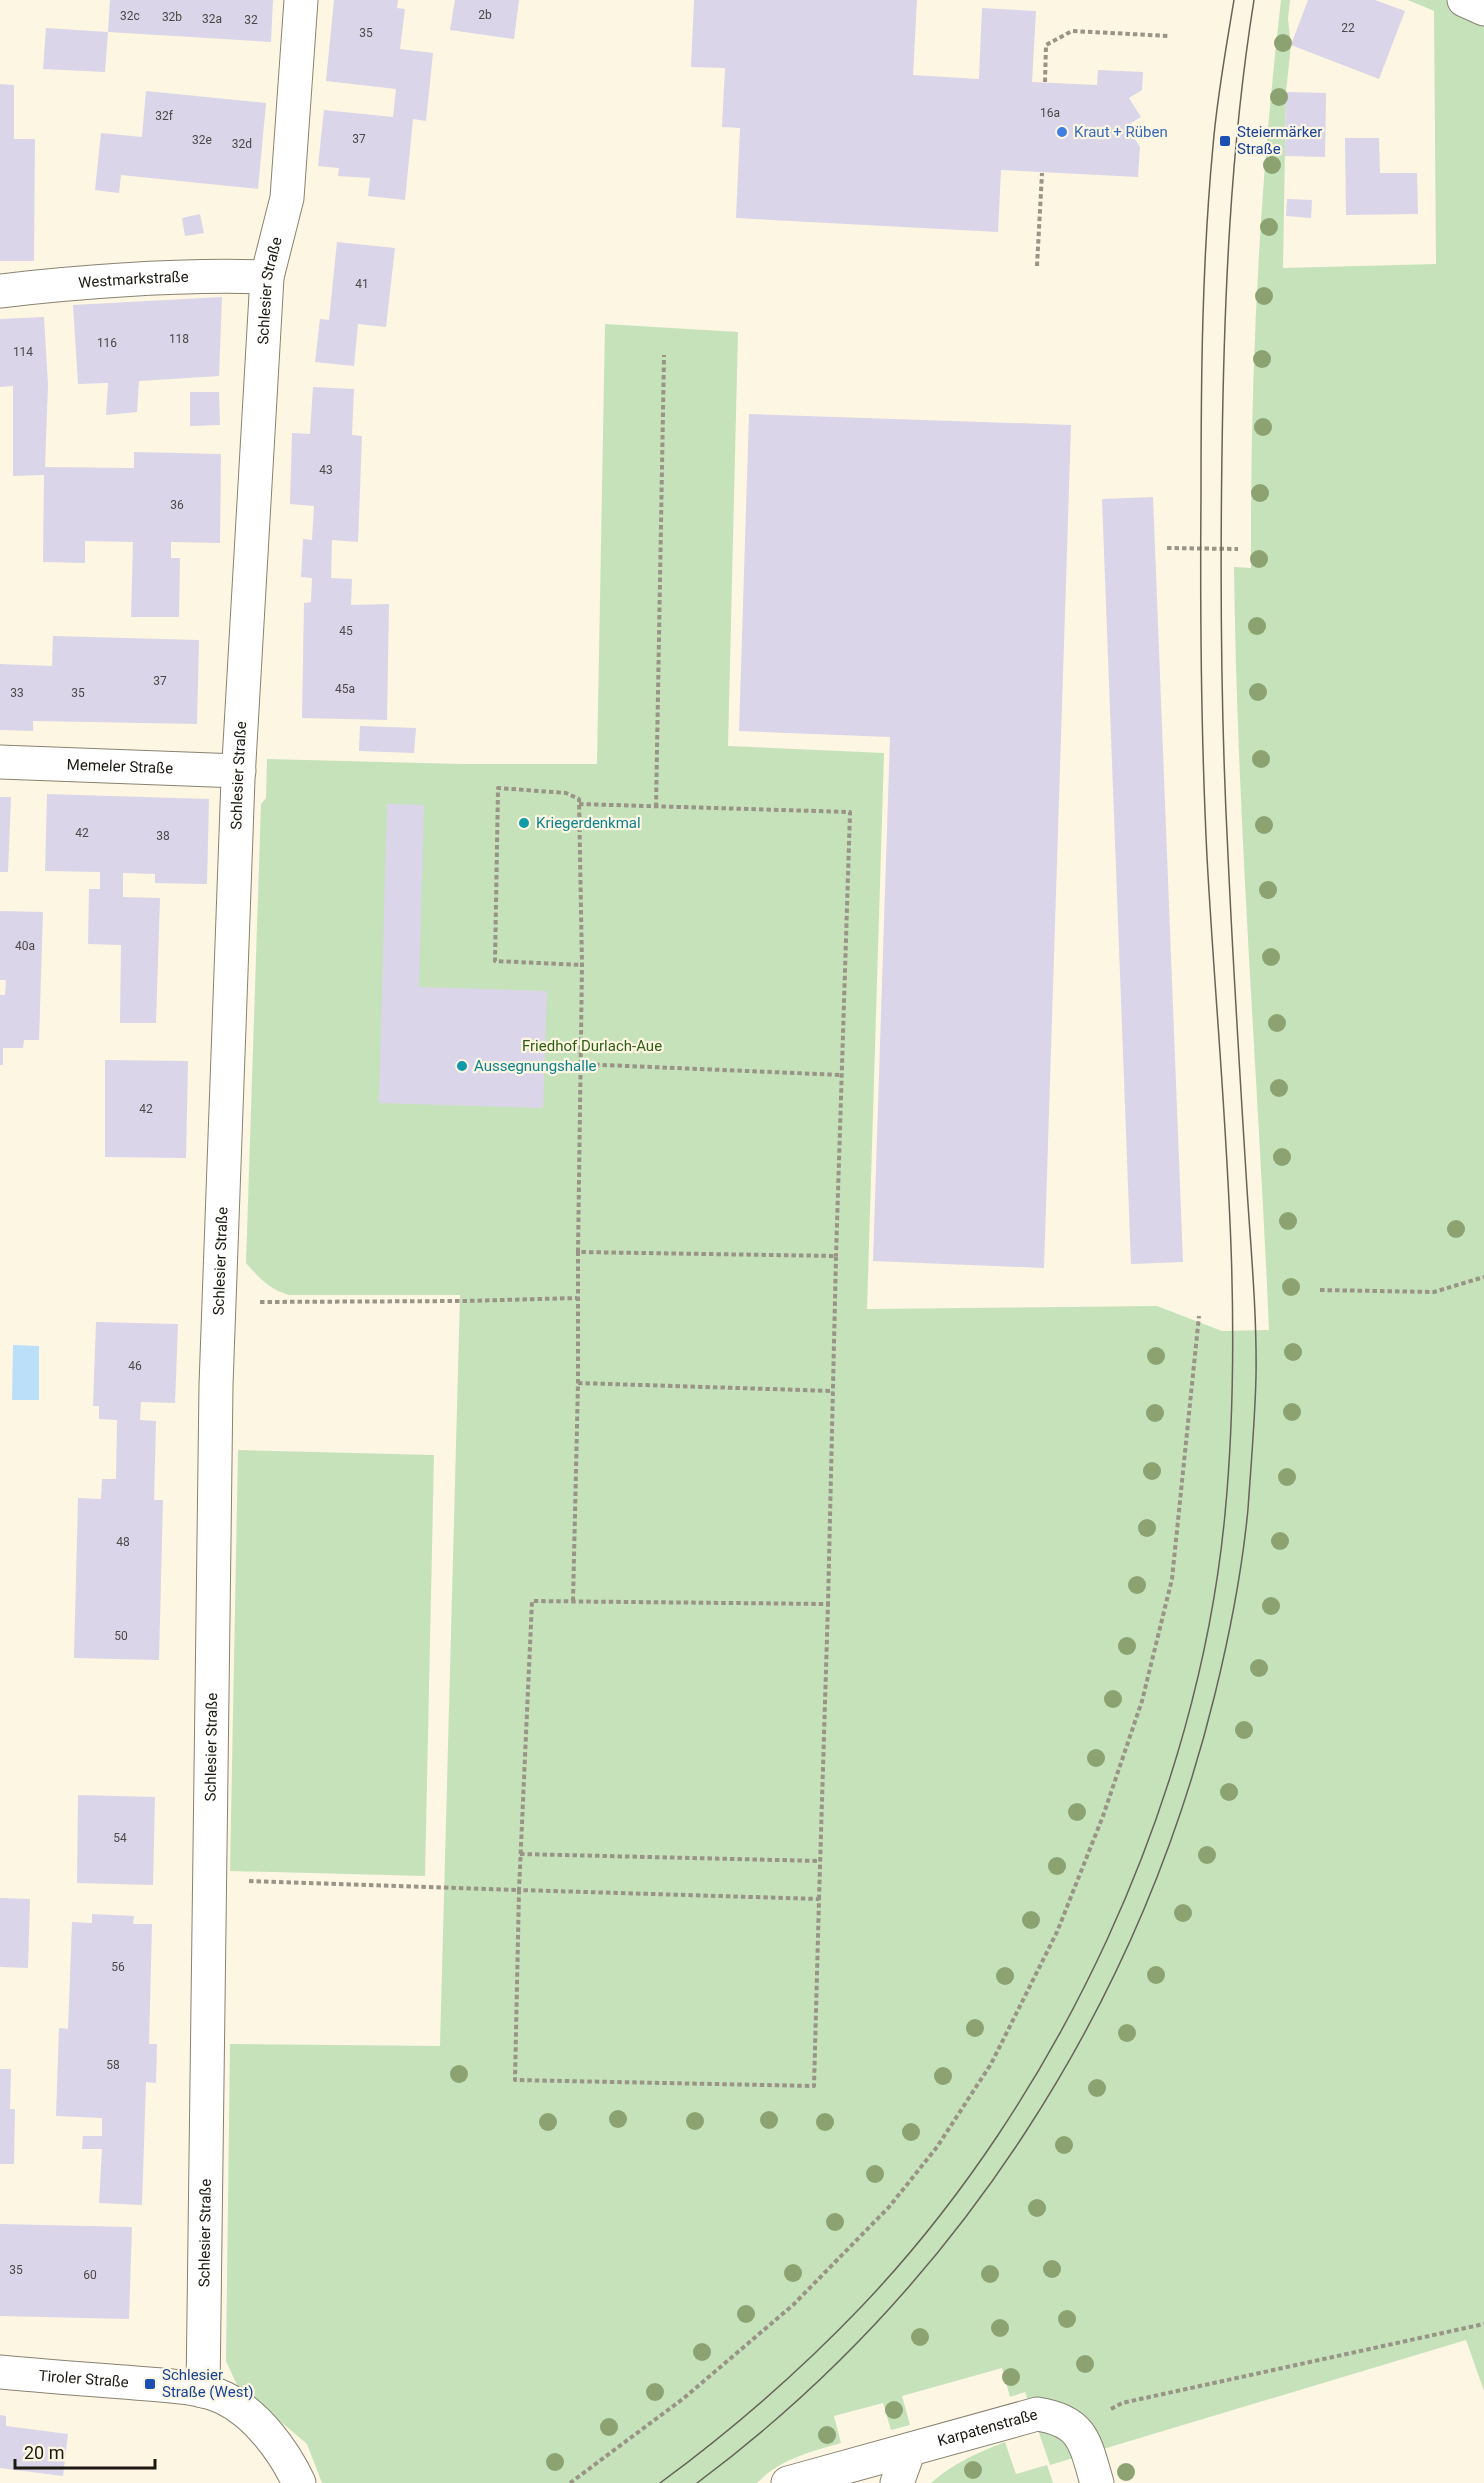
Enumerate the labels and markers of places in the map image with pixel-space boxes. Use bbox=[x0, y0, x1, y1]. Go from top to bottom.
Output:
place label: Kraut + Rüben bbox=[1074, 123, 1168, 141]
place label: Steiermärker Straße bbox=[1237, 123, 1322, 158]
marker: Kraut + Rüben bbox=[1055, 125, 1069, 139]
marker: Steiermärker Straße bbox=[1218, 134, 1232, 148]
place label: Kriegerdenkmal bbox=[536, 814, 641, 832]
marker: Kriegerdenkmal bbox=[517, 816, 531, 830]
place label: Aussegnungshalle bbox=[474, 1057, 597, 1075]
marker: Aussegnungshalle bbox=[455, 1059, 469, 1073]
place label: Schlesier Straße (West) bbox=[162, 2366, 254, 2401]
marker: Schlesier Straße (West) bbox=[143, 2377, 157, 2391]

